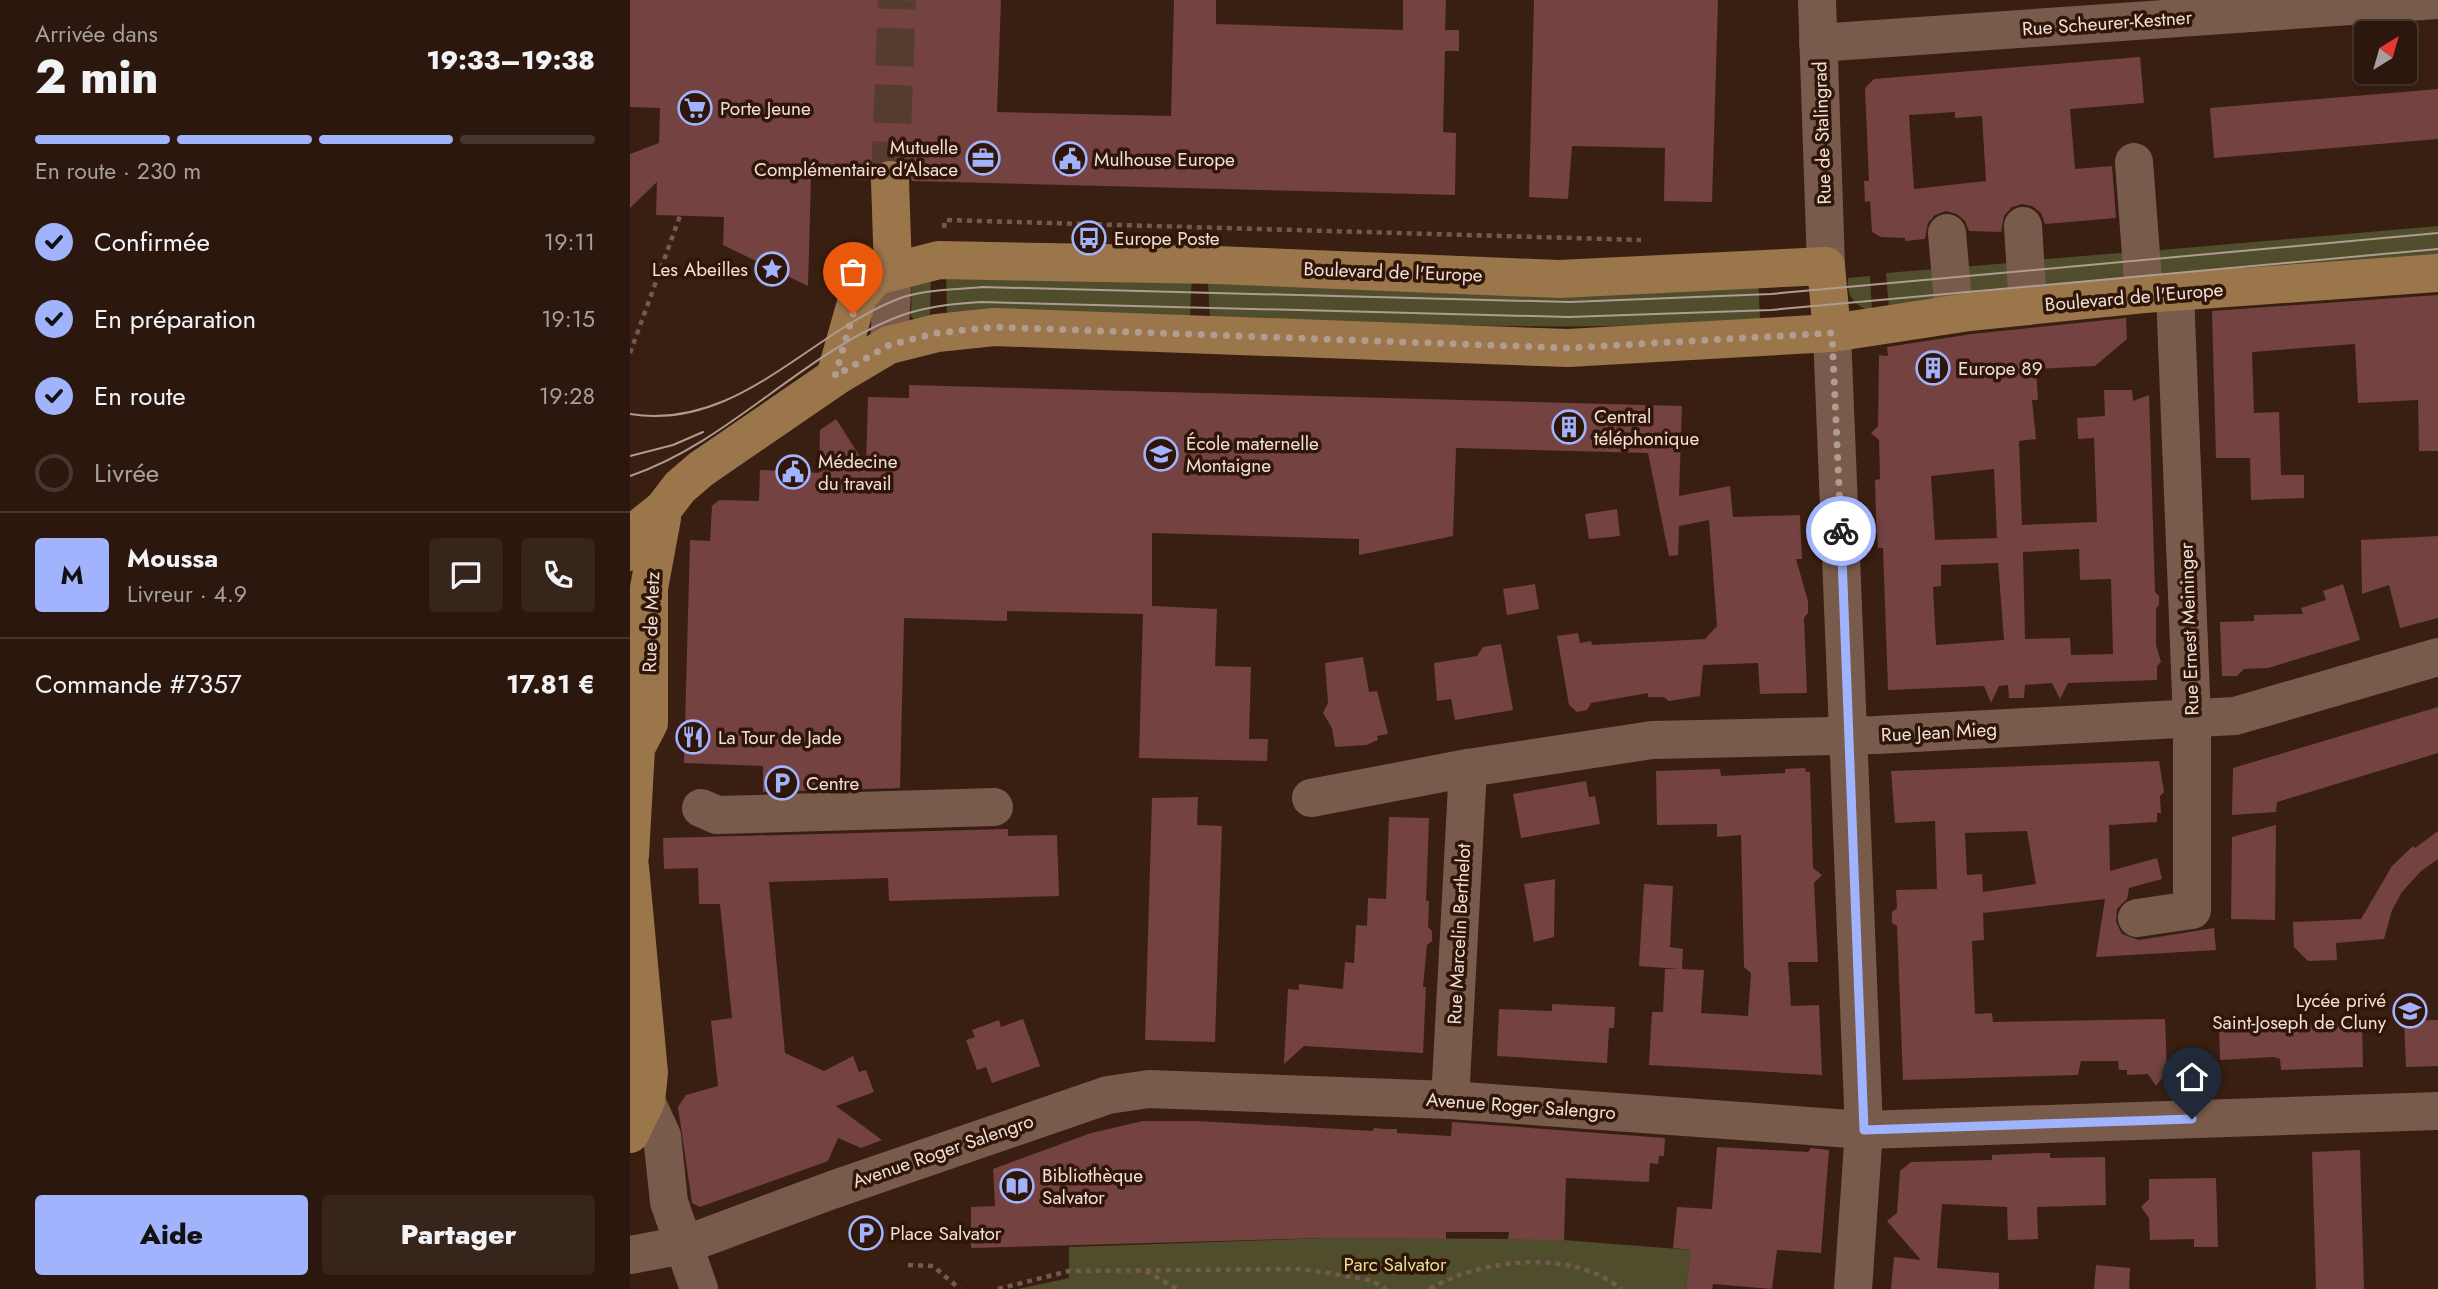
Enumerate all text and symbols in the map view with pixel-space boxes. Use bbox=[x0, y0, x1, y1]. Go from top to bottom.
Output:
street label: Rue Scheurer-Kestner bbox=[2021, 4, 2193, 42]
text: Arrivée dans bbox=[35, 17, 158, 51]
north arrow bbox=[2354, 21, 2417, 84]
map controls bbox=[2354, 21, 2417, 84]
text: 19:33–19:38 bbox=[426, 41, 595, 79]
text: 2 min bbox=[35, 44, 159, 110]
street label: Rue de Stalingrad bbox=[1806, 61, 1838, 205]
supermarket icon: Porte Jeune bbox=[676, 89, 714, 127]
place label: Porte Jeune bbox=[720, 95, 811, 122]
place label: Mutuelle Complémentaire d'Alsace bbox=[754, 134, 958, 183]
office icon: Mutuelle Complémentaire d'Alsace bbox=[964, 139, 1002, 177]
public building icon: Mulhouse Europe bbox=[1051, 140, 1089, 178]
place label: Mulhouse Europe bbox=[1094, 146, 1235, 173]
text: En route · 230 m bbox=[35, 154, 201, 188]
bus stop icon: Europe Poste bbox=[1070, 219, 1108, 257]
icon: check bbox=[35, 223, 73, 261]
text: Confirmée bbox=[94, 223, 210, 261]
text: 19:11 bbox=[544, 225, 595, 259]
place label: Europe Poste bbox=[1114, 225, 1220, 252]
pin bbox=[823, 242, 883, 314]
place icon: Les Abeilles bbox=[753, 250, 791, 288]
icon: bag bbox=[834, 253, 872, 291]
street label: Boulevard de l'Europe bbox=[1303, 255, 1483, 289]
place label: Les Abeilles bbox=[652, 256, 748, 283]
street label: Boulevard de l'Europe bbox=[2044, 276, 2225, 318]
icon: check bbox=[35, 300, 73, 338]
text: En préparation bbox=[94, 300, 256, 338]
text: 19:15 bbox=[541, 302, 595, 336]
building icon: Europe 89 bbox=[1914, 349, 1952, 387]
place label: Europe 89 bbox=[1958, 355, 2043, 382]
icon: check bbox=[35, 377, 73, 415]
text: En route bbox=[94, 377, 186, 415]
text: 19:28 bbox=[539, 379, 595, 413]
place label: Central téléphonique bbox=[1594, 403, 1699, 452]
building icon: Central téléphonique bbox=[1550, 408, 1588, 446]
place label: École maternelle Montaigne bbox=[1186, 430, 1319, 479]
school or university icon: École maternelle Montaigne bbox=[1142, 435, 1180, 473]
place label: Médecine du travail bbox=[818, 448, 898, 497]
public building icon: Médecine du travail bbox=[774, 453, 812, 491]
text: Livrée bbox=[94, 454, 159, 492]
courier bbox=[1806, 496, 1876, 566]
icon: bike bbox=[1822, 512, 1860, 550]
button: chat bbox=[429, 538, 503, 612]
button: phone bbox=[521, 538, 595, 612]
text: Moussa bbox=[127, 539, 218, 577]
street label: Rue Ernest Meininger bbox=[2172, 542, 2206, 716]
text: M bbox=[60, 556, 84, 594]
street label: Rue de Metz bbox=[636, 571, 666, 673]
text: Livreur · 4.9 bbox=[127, 577, 247, 611]
text: Commande #7357 bbox=[35, 665, 242, 703]
text: 17.81 € bbox=[506, 665, 595, 703]
street label: Rue Jean Mieg bbox=[1880, 715, 1998, 749]
restaurant icon: La Tour de Jade bbox=[674, 718, 712, 756]
place label: La Tour de Jade bbox=[718, 724, 842, 751]
parking icon: Centre bbox=[763, 764, 801, 802]
place label: Centre bbox=[806, 770, 860, 797]
street label: Rue Marcelin Berthelot bbox=[1441, 842, 1477, 1025]
place label: Lycée privé Saint-Joseph de Cluny bbox=[2212, 987, 2387, 1036]
school or university icon: Lycée privé Saint-Joseph de Cluny bbox=[2391, 992, 2429, 1030]
pin bbox=[2162, 1047, 2222, 1119]
icon: home bbox=[2173, 1058, 2211, 1096]
street label: Avenue Roger Salengro bbox=[1425, 1086, 1617, 1126]
street label: Avenue Roger Salengro bbox=[849, 1107, 1037, 1195]
place label: Bibliothèque Salvator bbox=[1042, 1162, 1143, 1211]
library icon: Bibliothèque Salvator bbox=[998, 1167, 1036, 1205]
button: Aide bbox=[35, 1195, 308, 1275]
button: Partager bbox=[322, 1195, 595, 1275]
parking icon: Place Salvator bbox=[847, 1214, 885, 1252]
place label: Place Salvator bbox=[890, 1220, 1002, 1247]
park label: Parc Salvator bbox=[1344, 1251, 1447, 1278]

